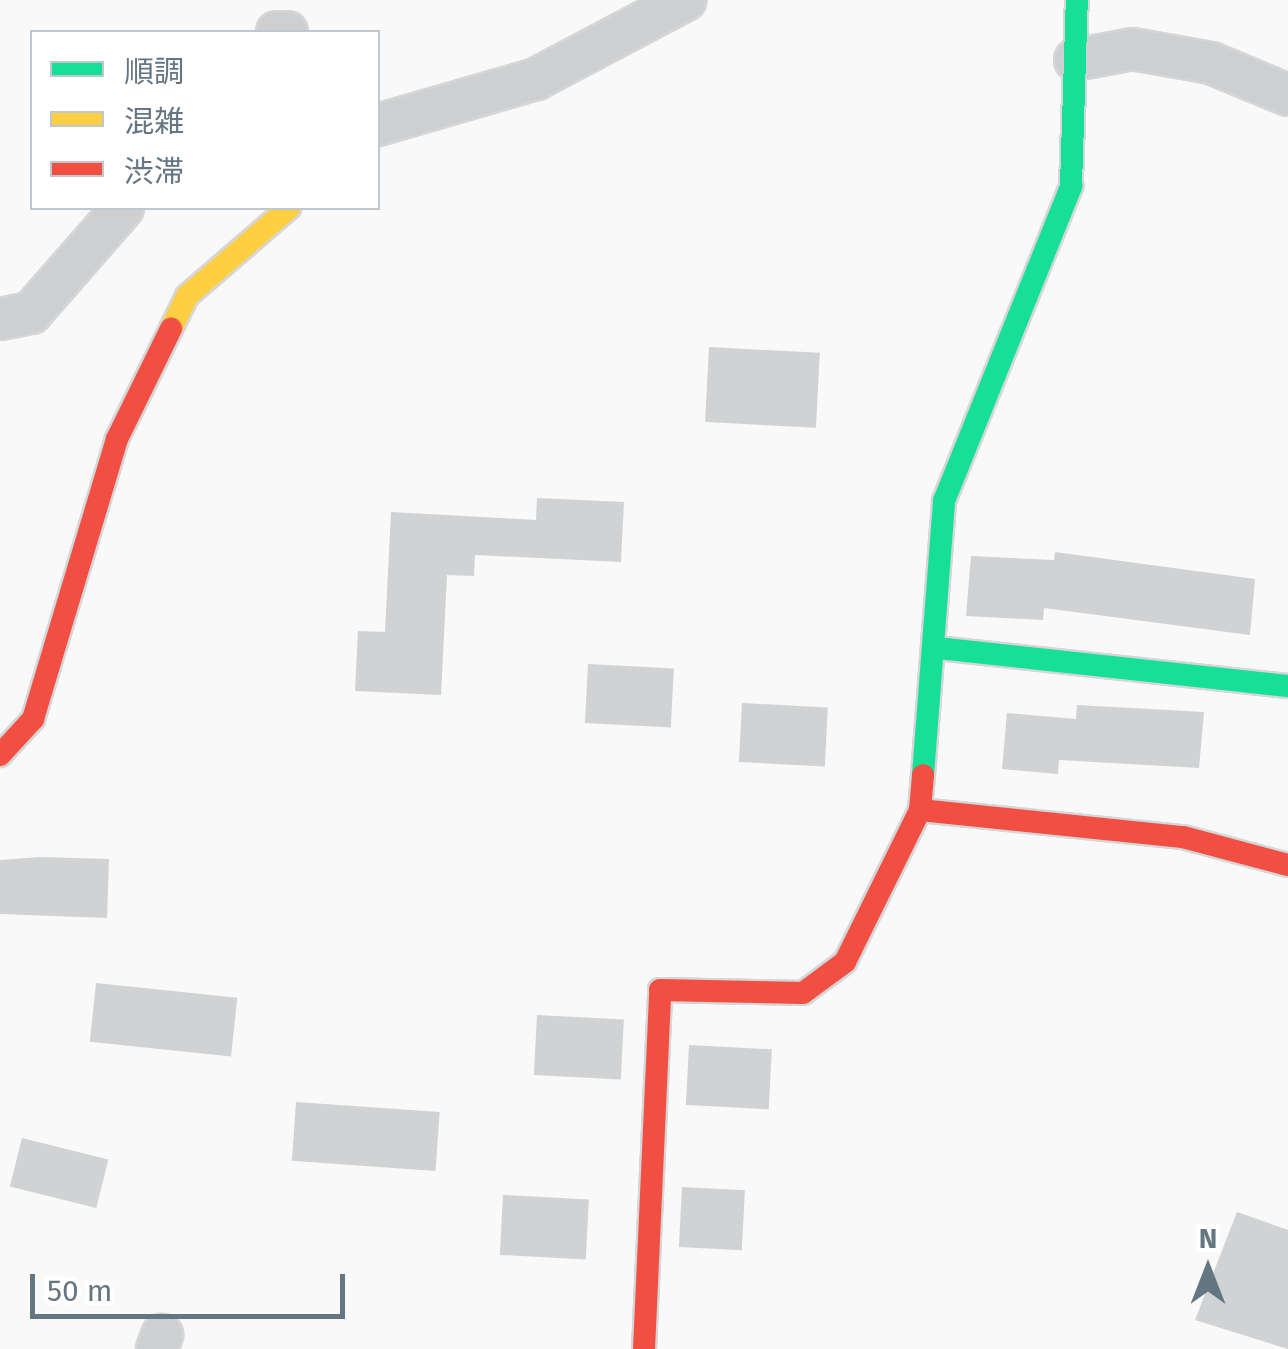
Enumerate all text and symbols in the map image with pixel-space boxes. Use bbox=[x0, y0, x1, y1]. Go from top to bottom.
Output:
legend bbox=[30, 30, 380, 210]
text: 順調 bbox=[124, 54, 184, 90]
text: 混雑 bbox=[124, 104, 184, 140]
text: 渋滞 bbox=[124, 154, 184, 190]
north arrow bbox=[1158, 1219, 1258, 1319]
text: N bbox=[1199, 1222, 1217, 1255]
scale bar bbox=[35, 1254, 350, 1316]
text: 50 m bbox=[47, 1273, 112, 1309]

